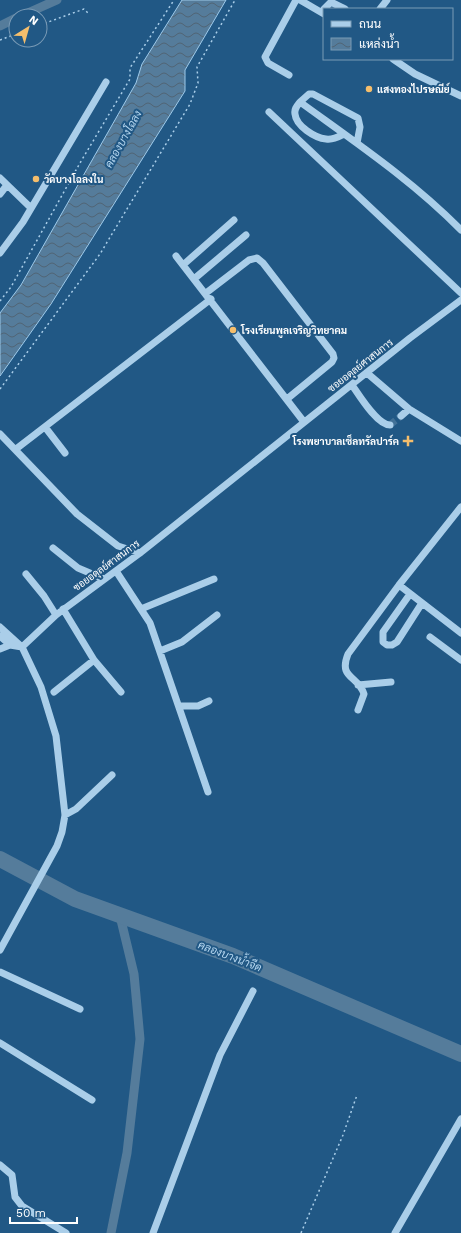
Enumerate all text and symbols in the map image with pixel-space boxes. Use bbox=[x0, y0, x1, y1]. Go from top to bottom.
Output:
north arrow bbox=[8, 8, 48, 48]
legend bbox=[323, 8, 453, 60]
text: N bbox=[27, 13, 41, 28]
text: ถนน bbox=[359, 17, 382, 31]
text: แหล่งน้ำ bbox=[359, 33, 399, 51]
place label: แสงทองไปรษณีย์ bbox=[377, 82, 451, 95]
marker: แสงทองไปรษณีย์ bbox=[364, 84, 374, 94]
water label: คลองบางโฉลง bbox=[101, 107, 145, 170]
place label: วัดบางโฉลงใน bbox=[44, 173, 104, 185]
marker: วัดบางโฉลงใน bbox=[31, 174, 41, 184]
place label: โรงเรียนพูลเจริญวิทยาคม bbox=[240, 324, 347, 338]
marker: โรงเรียนพูลเจริญวิทยาคม bbox=[228, 325, 238, 335]
street label: ซอยอดุลย์ศาสนการ bbox=[324, 335, 396, 396]
place label: โรงพยาบาลเซ็ลทรัลปาร์ค bbox=[291, 434, 399, 447]
marker: โรงพยาบาลเซ็ลทรัลปาร์ค bbox=[402, 435, 414, 447]
street label: ซอยอดุลย์ศาสนการ bbox=[70, 536, 143, 595]
water label: คลองบางน้ำจืด bbox=[196, 934, 265, 975]
scale bar bbox=[10, 1199, 77, 1225]
text: 50 m bbox=[16, 1206, 46, 1220]

